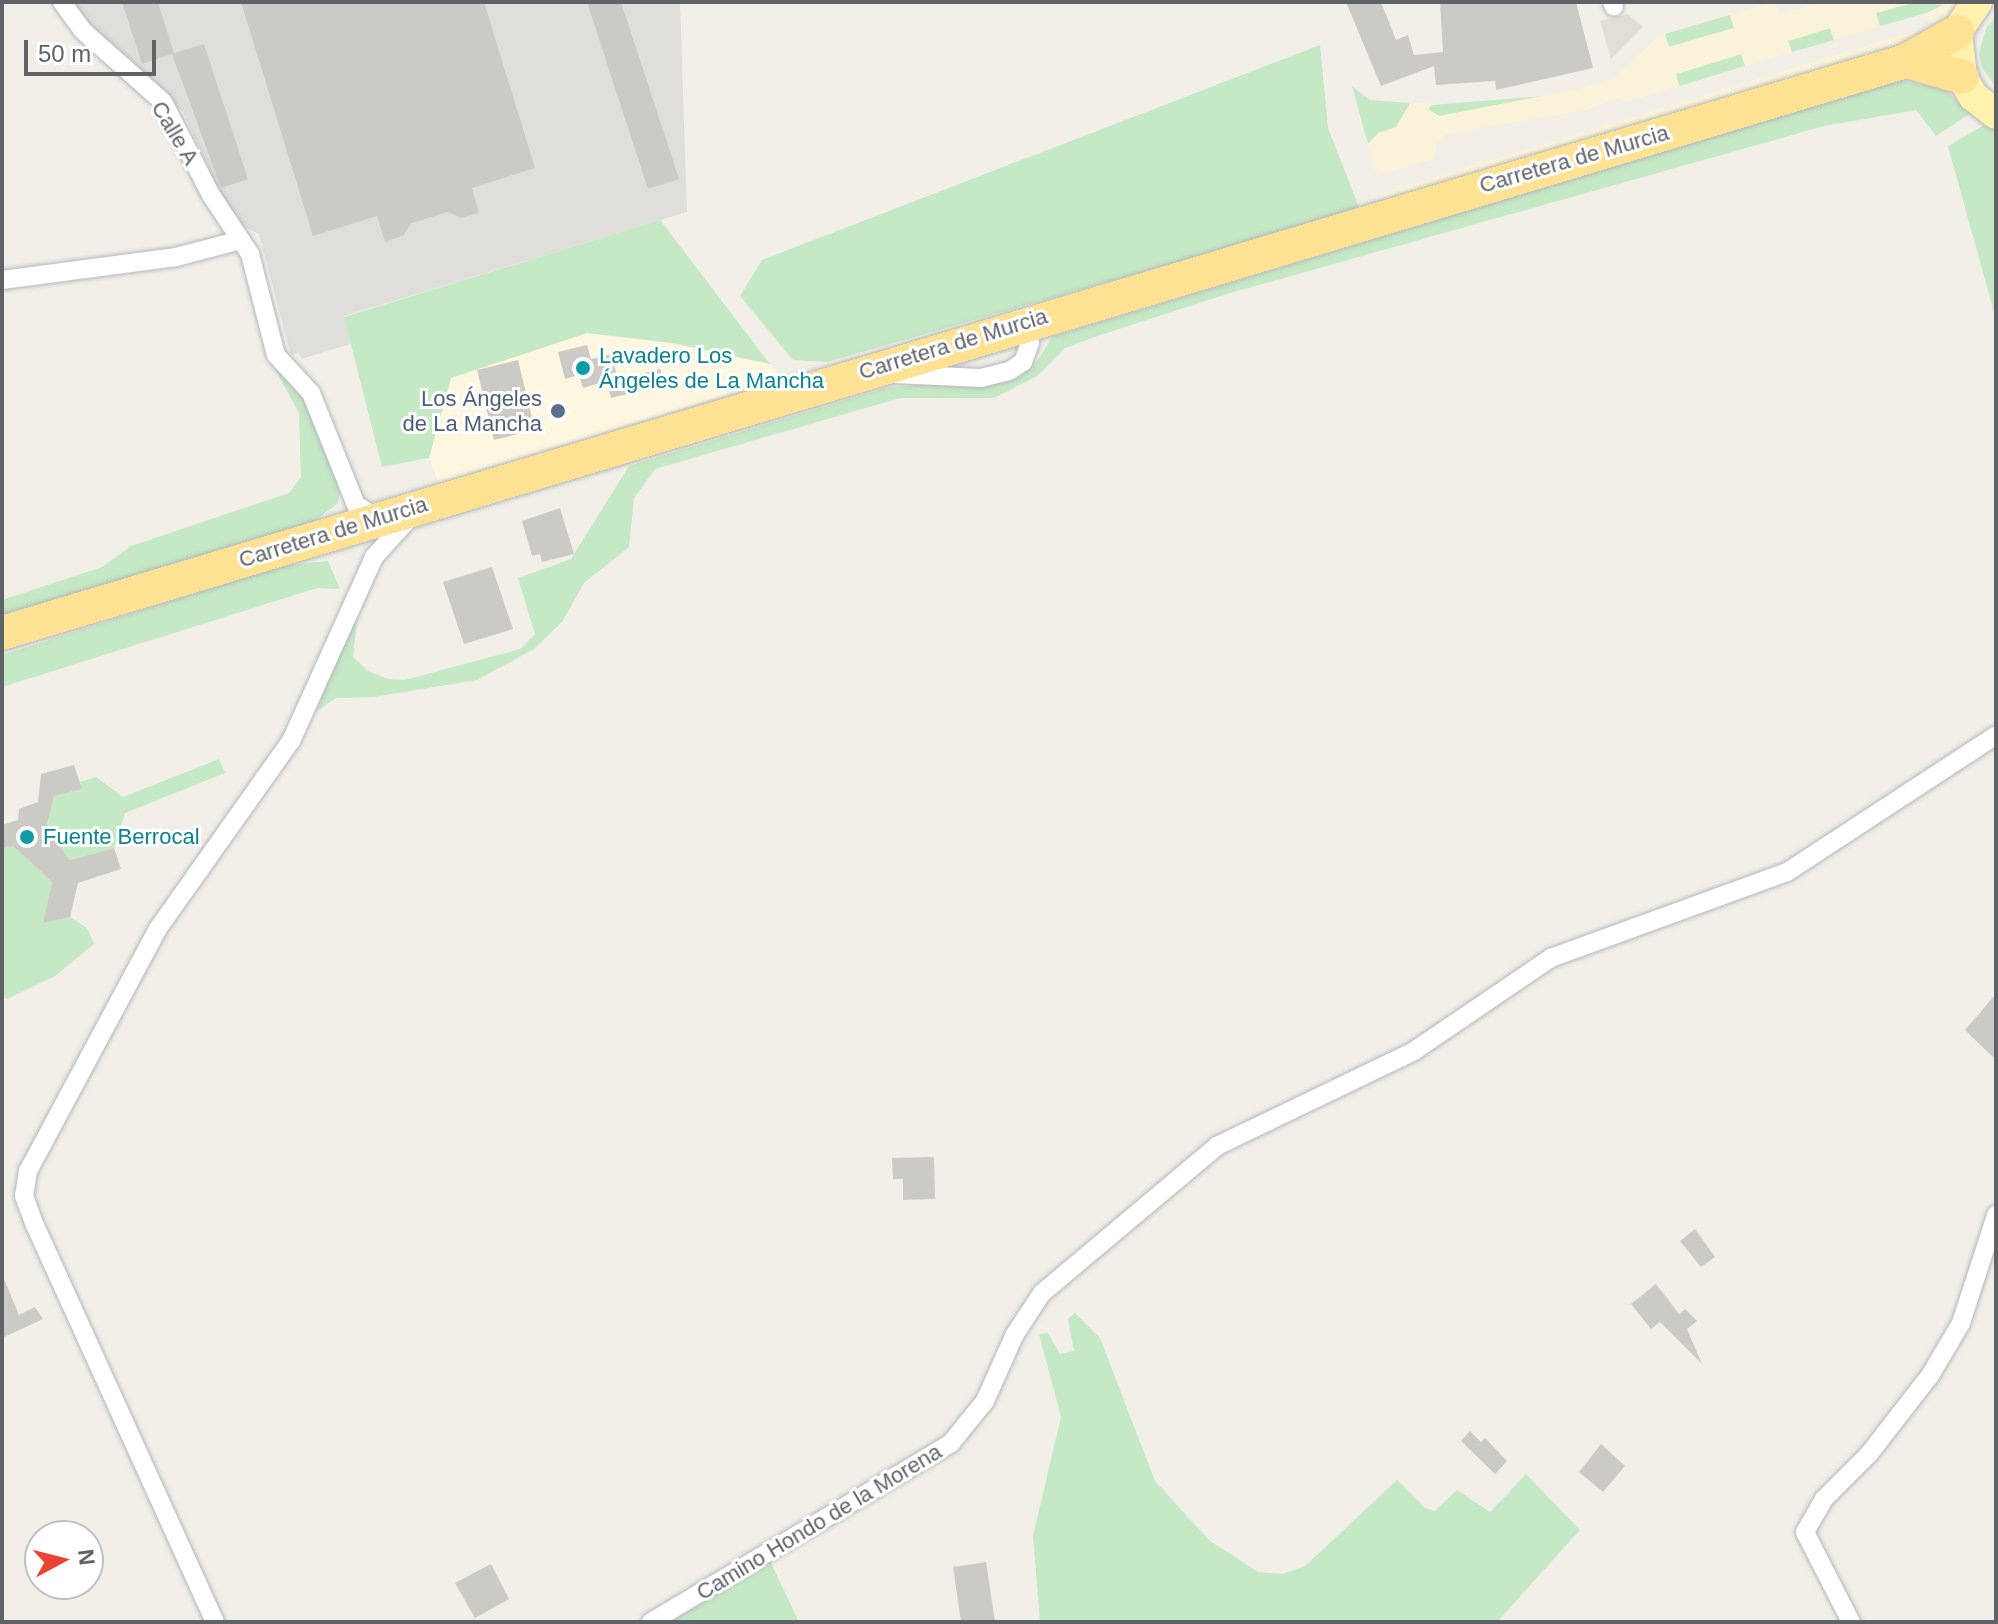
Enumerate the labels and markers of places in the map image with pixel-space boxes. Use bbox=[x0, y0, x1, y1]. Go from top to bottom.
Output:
place label: Lavadero Los Ángeles de La Mancha bbox=[599, 342, 824, 394]
marker: Lavadero Los Ángeles de La Mancha bbox=[574, 359, 592, 377]
place label: Los Ángeles de La Mancha bbox=[403, 385, 542, 436]
marker: Los Ángeles de La Mancha bbox=[549, 402, 567, 420]
place label: Fuente Berrocal bbox=[43, 824, 200, 850]
marker: Fuente Berrocal bbox=[18, 828, 36, 846]

